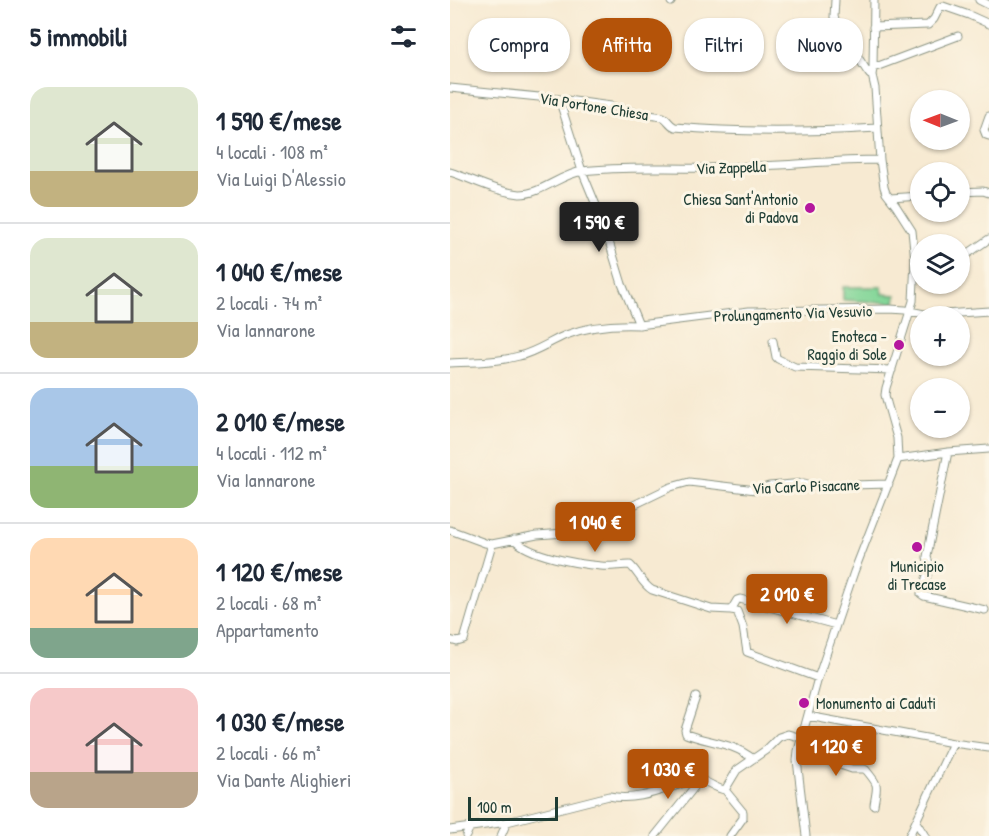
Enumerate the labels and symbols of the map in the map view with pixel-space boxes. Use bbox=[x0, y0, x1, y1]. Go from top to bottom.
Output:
street label: Via Portone Chiesa bbox=[538, 87, 650, 125]
north arrow bbox=[910, 90, 970, 150]
street label: Via Zappella bbox=[696, 155, 766, 179]
place label: Chiesa Sant'Antonio di Padova bbox=[683, 188, 799, 228]
marker: Chiesa Sant'Antonio di Padova bbox=[803, 201, 817, 215]
pin: 1 590 € bbox=[544, 202, 654, 253]
street label: Prolungamento Via Vesuvio bbox=[713, 299, 873, 327]
place label: Enoteca - Raggio di Sole bbox=[808, 325, 888, 365]
marker: Enoteca - Raggio di Sole bbox=[892, 338, 906, 352]
street label: Via Carlo Pisacane bbox=[752, 473, 861, 499]
pin: 1 040 € bbox=[540, 502, 650, 553]
marker: Municipio di Trecase bbox=[910, 540, 924, 554]
place label: Municipio di Trecase bbox=[888, 555, 947, 595]
pin: 2 010 € bbox=[732, 574, 842, 625]
place label: Monumento ai Caduti bbox=[816, 692, 936, 714]
marker: Monumento ai Caduti bbox=[797, 696, 811, 710]
pin: 1 120 € bbox=[781, 726, 891, 777]
pin: 1 030 € bbox=[613, 749, 723, 800]
scale bar bbox=[468, 794, 558, 822]

